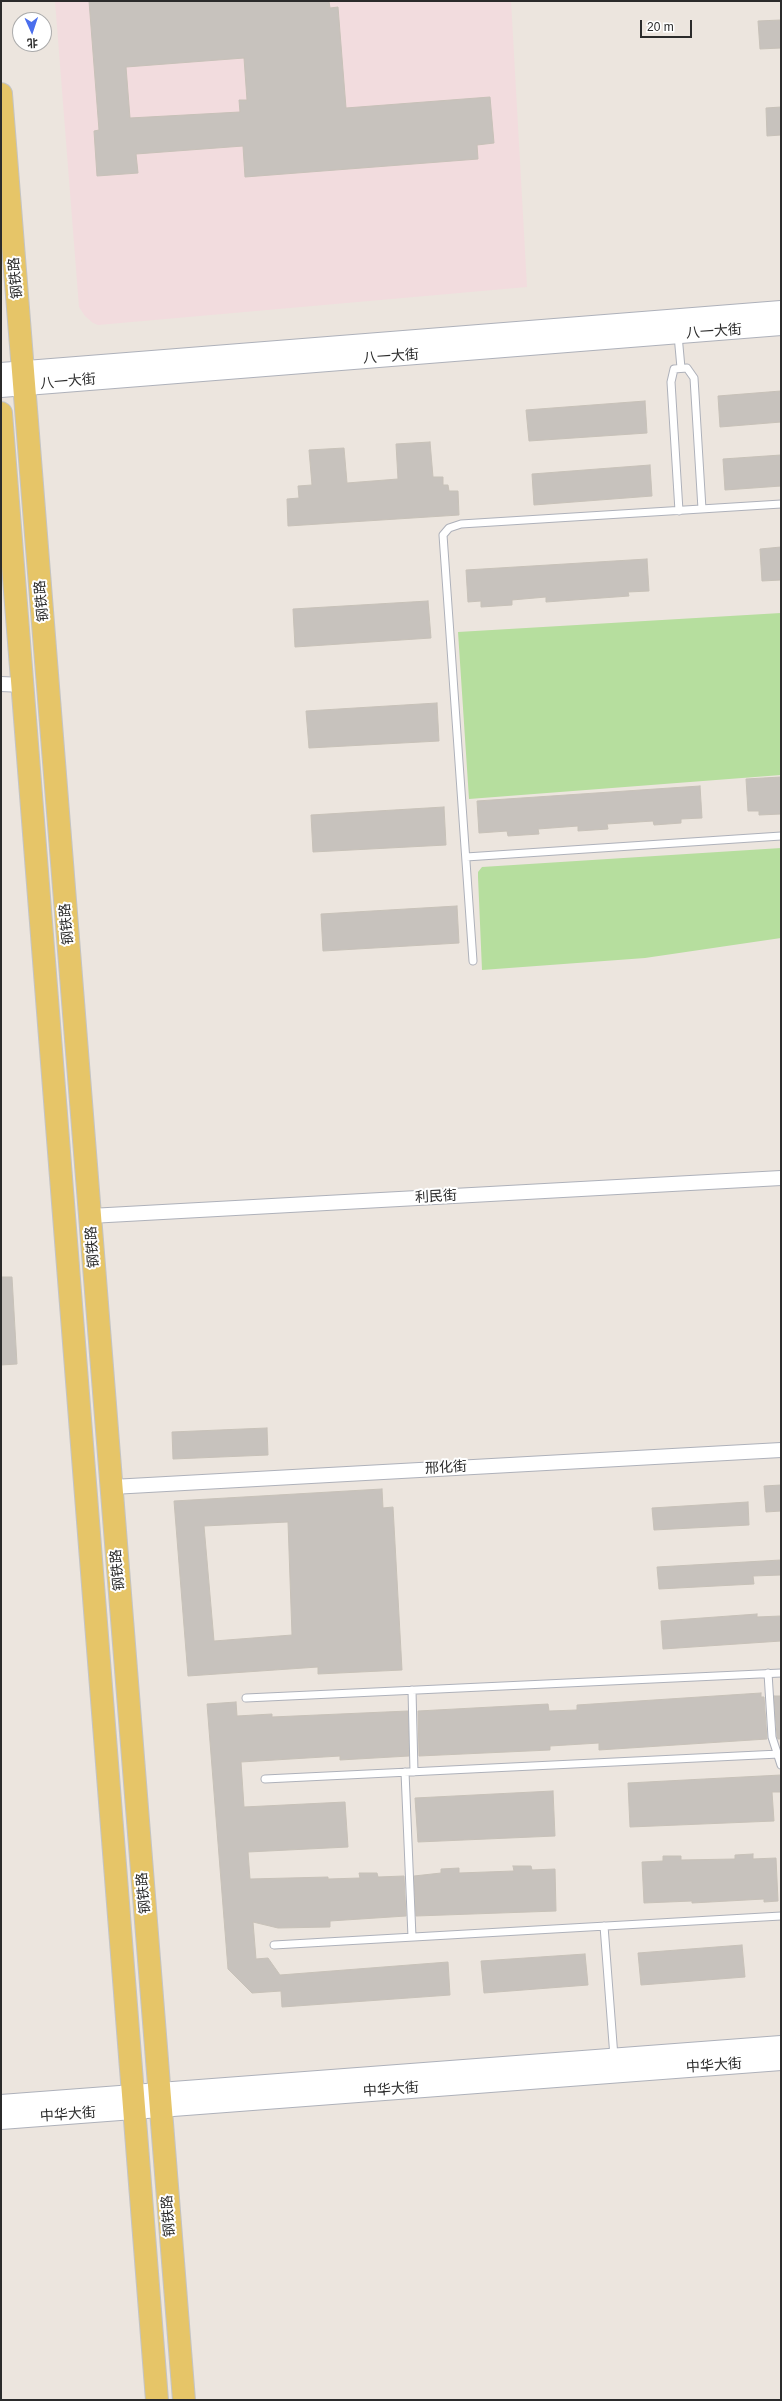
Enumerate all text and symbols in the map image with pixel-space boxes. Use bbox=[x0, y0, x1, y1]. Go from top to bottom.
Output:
north arrow bbox=[12, 12, 52, 52]
scale bar bbox=[642, 12, 694, 38]
text: 20 m bbox=[647, 20, 674, 34]
text: 北 bbox=[27, 37, 38, 49]
street label: 钢铁路 bbox=[6, 256, 26, 300]
street label: 八一大街 bbox=[685, 322, 743, 342]
street label: 八一大街 bbox=[362, 347, 420, 367]
street label: 八一大街 bbox=[39, 371, 97, 393]
street label: 钢铁路 bbox=[32, 579, 52, 623]
street label: 钢铁路 bbox=[57, 902, 77, 946]
street label: 利民街 bbox=[415, 1188, 457, 1206]
street label: 钢铁路 bbox=[83, 1225, 103, 1269]
street label: 邢化街 bbox=[425, 1459, 467, 1477]
street label: 钢铁路 bbox=[108, 1548, 128, 1592]
street label: 钢铁路 bbox=[134, 1871, 154, 1915]
street label: 中华大街 bbox=[685, 2056, 743, 2076]
street label: 中华大街 bbox=[362, 2080, 420, 2100]
street label: 中华大街 bbox=[39, 2105, 97, 2125]
street label: 钢铁路 bbox=[159, 2194, 179, 2238]

